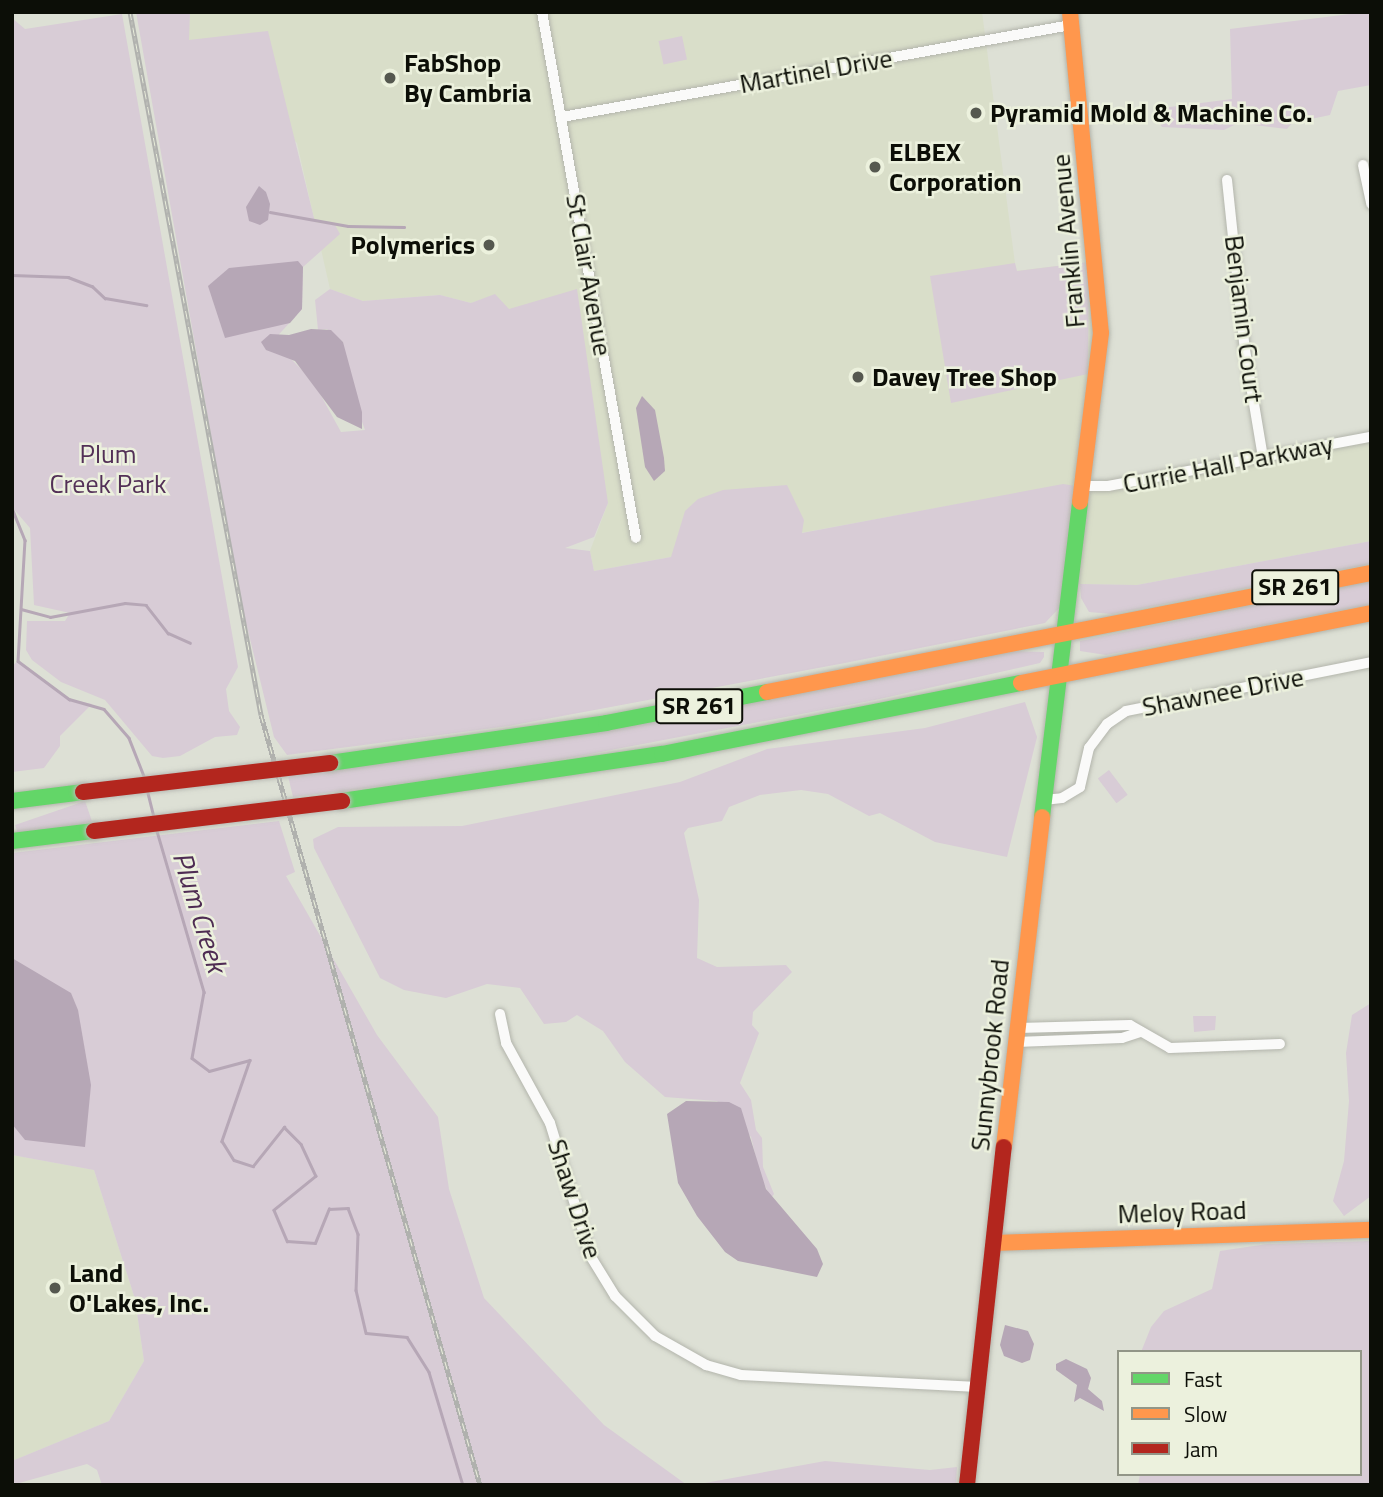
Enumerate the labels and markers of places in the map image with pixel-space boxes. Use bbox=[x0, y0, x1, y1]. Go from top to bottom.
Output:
place label: FabShop By Cambria bbox=[404, 47, 532, 108]
marker: FabShop By Cambria bbox=[382, 70, 398, 86]
place label: Pyramid Mold & Machine Co. bbox=[990, 97, 1313, 129]
marker: Pyramid Mold & Machine Co. bbox=[968, 105, 984, 121]
place label: ELBEX Corporation bbox=[889, 136, 1022, 198]
marker: ELBEX Corporation bbox=[867, 159, 883, 175]
place label: Polymerics bbox=[351, 229, 475, 261]
marker: Polymerics bbox=[481, 237, 497, 253]
place label: Davey Tree Shop bbox=[872, 361, 1057, 393]
marker: Davey Tree Shop bbox=[850, 369, 866, 385]
place label: Land O'Lakes, Inc. bbox=[69, 1257, 209, 1318]
marker: Land O'Lakes, Inc. bbox=[47, 1280, 63, 1296]

